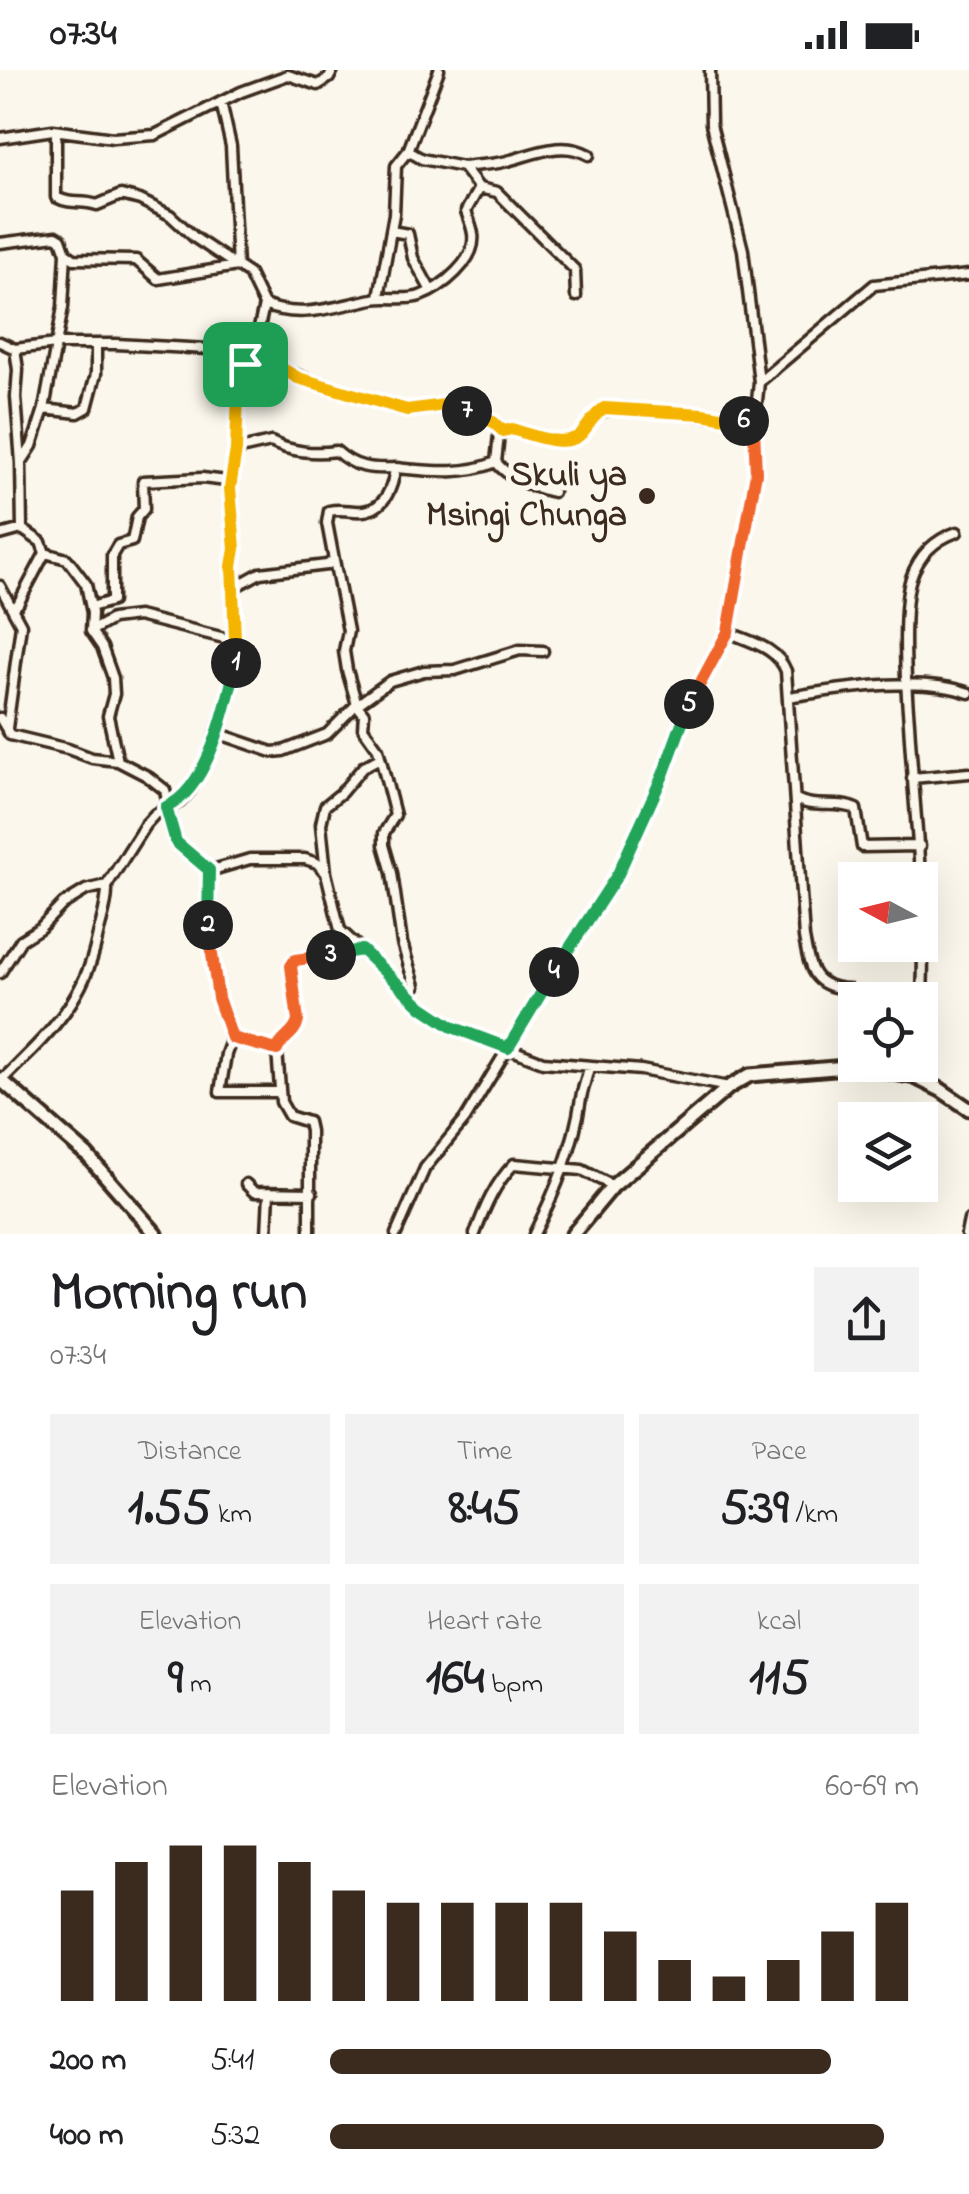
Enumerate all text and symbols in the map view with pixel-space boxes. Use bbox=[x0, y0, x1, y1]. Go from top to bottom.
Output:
text: 07:34 bbox=[50, 7, 117, 63]
pin bbox=[203, 322, 288, 407]
icon: arrive bbox=[218, 337, 273, 392]
pin: 7 bbox=[442, 386, 492, 436]
text: 7 bbox=[461, 390, 473, 431]
pin: 6 bbox=[719, 396, 769, 446]
text: 6 bbox=[738, 400, 750, 441]
place label: Skuli ya Msingi Chunga bbox=[426, 451, 627, 543]
marker: Skuli ya Msingi Chunga bbox=[636, 485, 658, 507]
pin: 1 bbox=[211, 638, 261, 688]
text: 1 bbox=[232, 642, 240, 683]
pin: 5 bbox=[664, 679, 714, 729]
text: 5 bbox=[681, 683, 697, 724]
north arrow bbox=[838, 862, 938, 962]
map controls bbox=[838, 862, 938, 1202]
pin: 2 bbox=[183, 900, 233, 950]
text: 2 bbox=[201, 904, 215, 945]
pin: 3 bbox=[306, 930, 356, 980]
text: 3 bbox=[325, 934, 337, 975]
pin: 4 bbox=[529, 947, 579, 997]
text: 4 bbox=[548, 951, 560, 992]
button: locate bbox=[838, 982, 938, 1082]
button: layers bbox=[838, 1102, 938, 1202]
text: Morning run bbox=[50, 1255, 307, 1335]
button: share bbox=[814, 1267, 919, 1372]
text: 07:34 bbox=[50, 1333, 106, 1380]
text: Distance bbox=[138, 1432, 241, 1473]
text: Time bbox=[457, 1432, 512, 1473]
text: Pace bbox=[752, 1432, 806, 1473]
text: 1.55 bbox=[128, 1473, 211, 1546]
text: 8:45 bbox=[448, 1473, 521, 1546]
text: 5:39 bbox=[720, 1473, 789, 1546]
text: km bbox=[211, 1495, 252, 1536]
text: /km bbox=[789, 1495, 838, 1536]
text: Elevation bbox=[138, 1602, 241, 1643]
text: Heart rate bbox=[427, 1602, 542, 1643]
text: kcal bbox=[757, 1602, 801, 1643]
text: 9 bbox=[168, 1643, 183, 1716]
text: 164 bbox=[426, 1643, 484, 1716]
text: 115 bbox=[749, 1643, 809, 1716]
text: m bbox=[183, 1665, 212, 1706]
text: bpm bbox=[484, 1665, 543, 1706]
text: Elevation bbox=[50, 1764, 168, 1811]
text: 60–69 m bbox=[825, 1764, 919, 1811]
text: 200 m bbox=[50, 2038, 126, 2085]
text: 5:41 bbox=[210, 2038, 254, 2085]
text: 400 m bbox=[50, 2113, 124, 2160]
text: 5:32 bbox=[210, 2113, 260, 2160]

